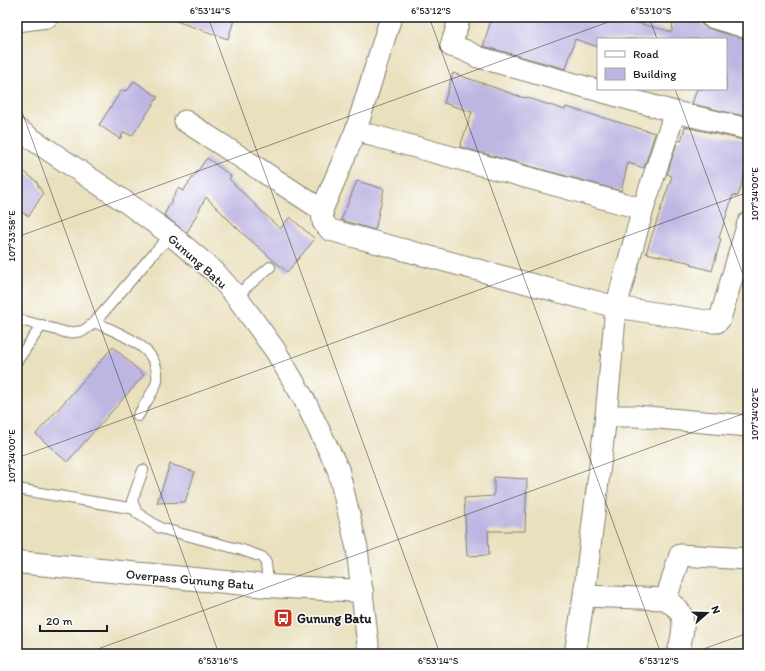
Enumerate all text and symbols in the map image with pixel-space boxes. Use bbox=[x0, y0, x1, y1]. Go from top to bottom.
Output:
text: 6°53'14"S bbox=[190, 4, 231, 17]
text: 6°53'12"S bbox=[411, 4, 451, 17]
text: 6°53'10"S bbox=[631, 4, 672, 17]
legend bbox=[597, 38, 727, 90]
text: Road bbox=[633, 47, 659, 61]
text: Building bbox=[633, 67, 677, 81]
text: 107°34'00"E bbox=[748, 167, 761, 221]
text: 107°33'58"E bbox=[5, 210, 18, 262]
street label: Gunung Batu bbox=[165, 231, 230, 292]
text: 107°34'02"E bbox=[748, 387, 761, 440]
text: 107°34'00"E bbox=[5, 429, 18, 483]
street label: Overpass Gunung Batu bbox=[125, 566, 255, 593]
north arrow bbox=[687, 593, 727, 633]
text: N bbox=[709, 604, 723, 615]
scale bar bbox=[40, 607, 107, 633]
bus stop icon: Gunung Batu bbox=[272, 607, 294, 629]
place label: Gunung Batu bbox=[297, 611, 372, 627]
text: 20 m bbox=[46, 614, 73, 628]
text: 6°53'16"S bbox=[198, 654, 238, 667]
text: 6°53'14"S bbox=[418, 654, 459, 667]
text: 6°53'12"S bbox=[639, 654, 679, 667]

